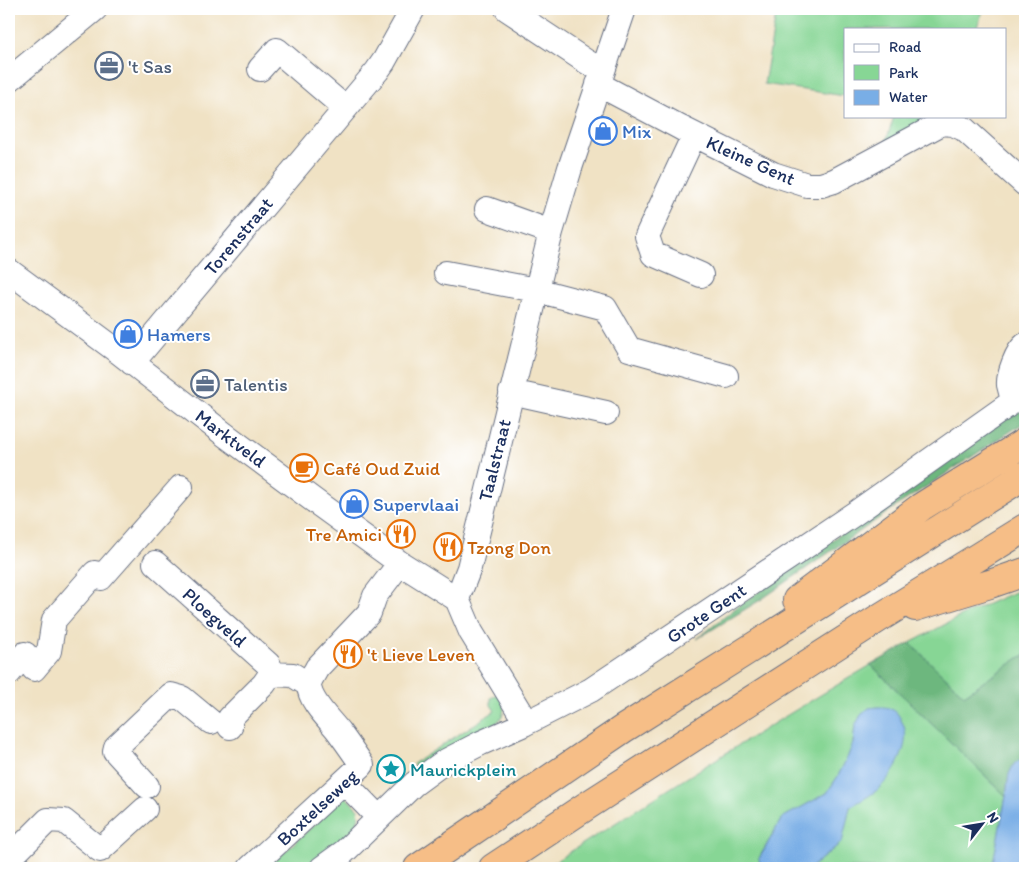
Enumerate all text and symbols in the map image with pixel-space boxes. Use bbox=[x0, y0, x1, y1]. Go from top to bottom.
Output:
legend bbox=[844, 28, 1006, 118]
text: Road bbox=[889, 38, 922, 56]
office icon: 't Sas bbox=[94, 51, 124, 81]
place label: 't Sas bbox=[128, 55, 172, 78]
text: Park bbox=[889, 64, 919, 82]
text: Water bbox=[889, 88, 928, 106]
shop icon: Mix bbox=[588, 116, 618, 146]
place label: Mix bbox=[622, 120, 652, 143]
street label: Kleine Gent bbox=[703, 131, 799, 190]
street label: Torenstraat bbox=[199, 193, 278, 280]
shop icon: Hamers bbox=[113, 319, 143, 349]
place label: Hamers bbox=[147, 323, 211, 346]
office icon: Talentis bbox=[190, 369, 220, 399]
place label: Talentis bbox=[224, 373, 288, 396]
street label: Marktveld bbox=[191, 404, 271, 473]
street label: Taalstraat bbox=[473, 417, 516, 503]
cafe icon: Café Oud Zuid bbox=[289, 453, 319, 483]
place label: Café Oud Zuid bbox=[323, 457, 441, 480]
shop icon: Supervlaai bbox=[339, 489, 369, 519]
place label: Supervlaai bbox=[373, 493, 459, 516]
restaurant icon: Tre Amici bbox=[386, 519, 416, 549]
place label: Tre Amici bbox=[306, 523, 382, 546]
restaurant icon: Tzong Don bbox=[433, 532, 463, 562]
place label: Tzong Don bbox=[467, 536, 551, 559]
street label: Grote Gent bbox=[662, 578, 750, 648]
street label: Ploegveld bbox=[178, 583, 251, 652]
restaurant icon: 't Lieve Leven bbox=[333, 639, 363, 669]
place label: 't Lieve Leven bbox=[367, 643, 475, 666]
place icon: Maurickplein bbox=[376, 754, 406, 784]
place label: Maurickplein bbox=[410, 758, 516, 781]
street label: Boxtelseweg bbox=[272, 764, 363, 851]
north arrow bbox=[956, 800, 1006, 850]
text: N bbox=[983, 809, 1002, 826]

